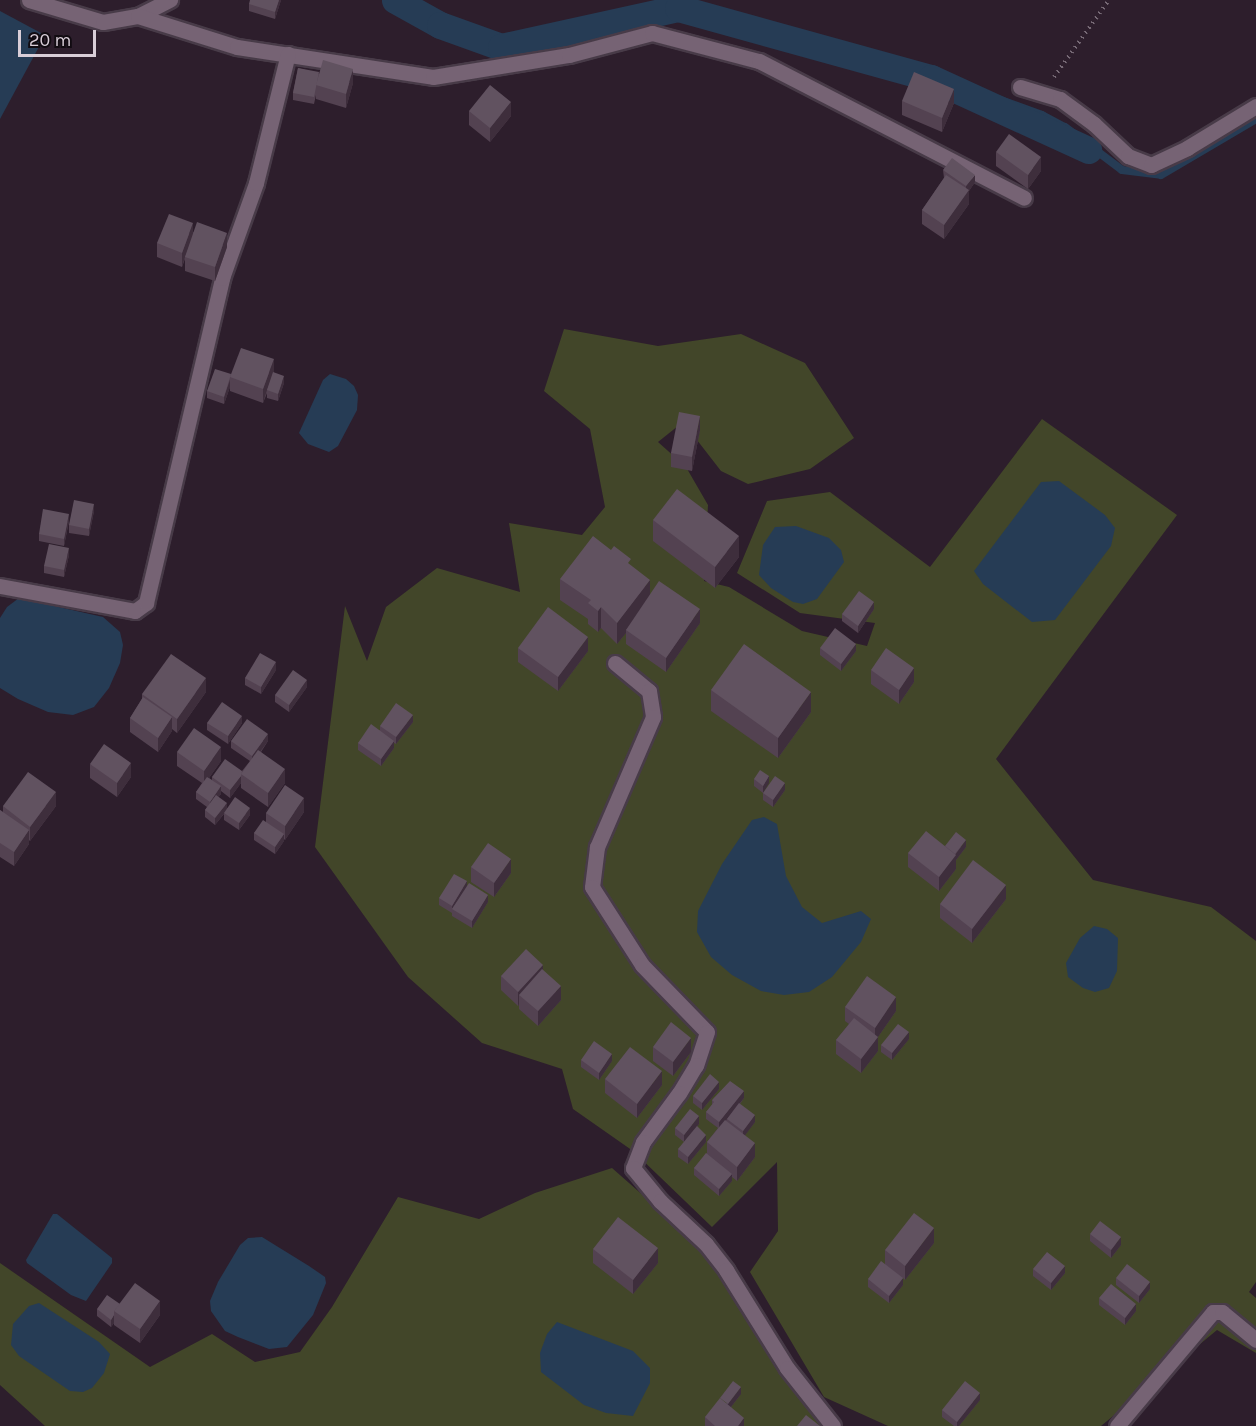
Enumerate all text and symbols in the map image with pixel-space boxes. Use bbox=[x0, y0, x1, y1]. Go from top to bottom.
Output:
scale bar bbox=[21, 18, 99, 56]
text: 20 m bbox=[29, 29, 71, 51]

